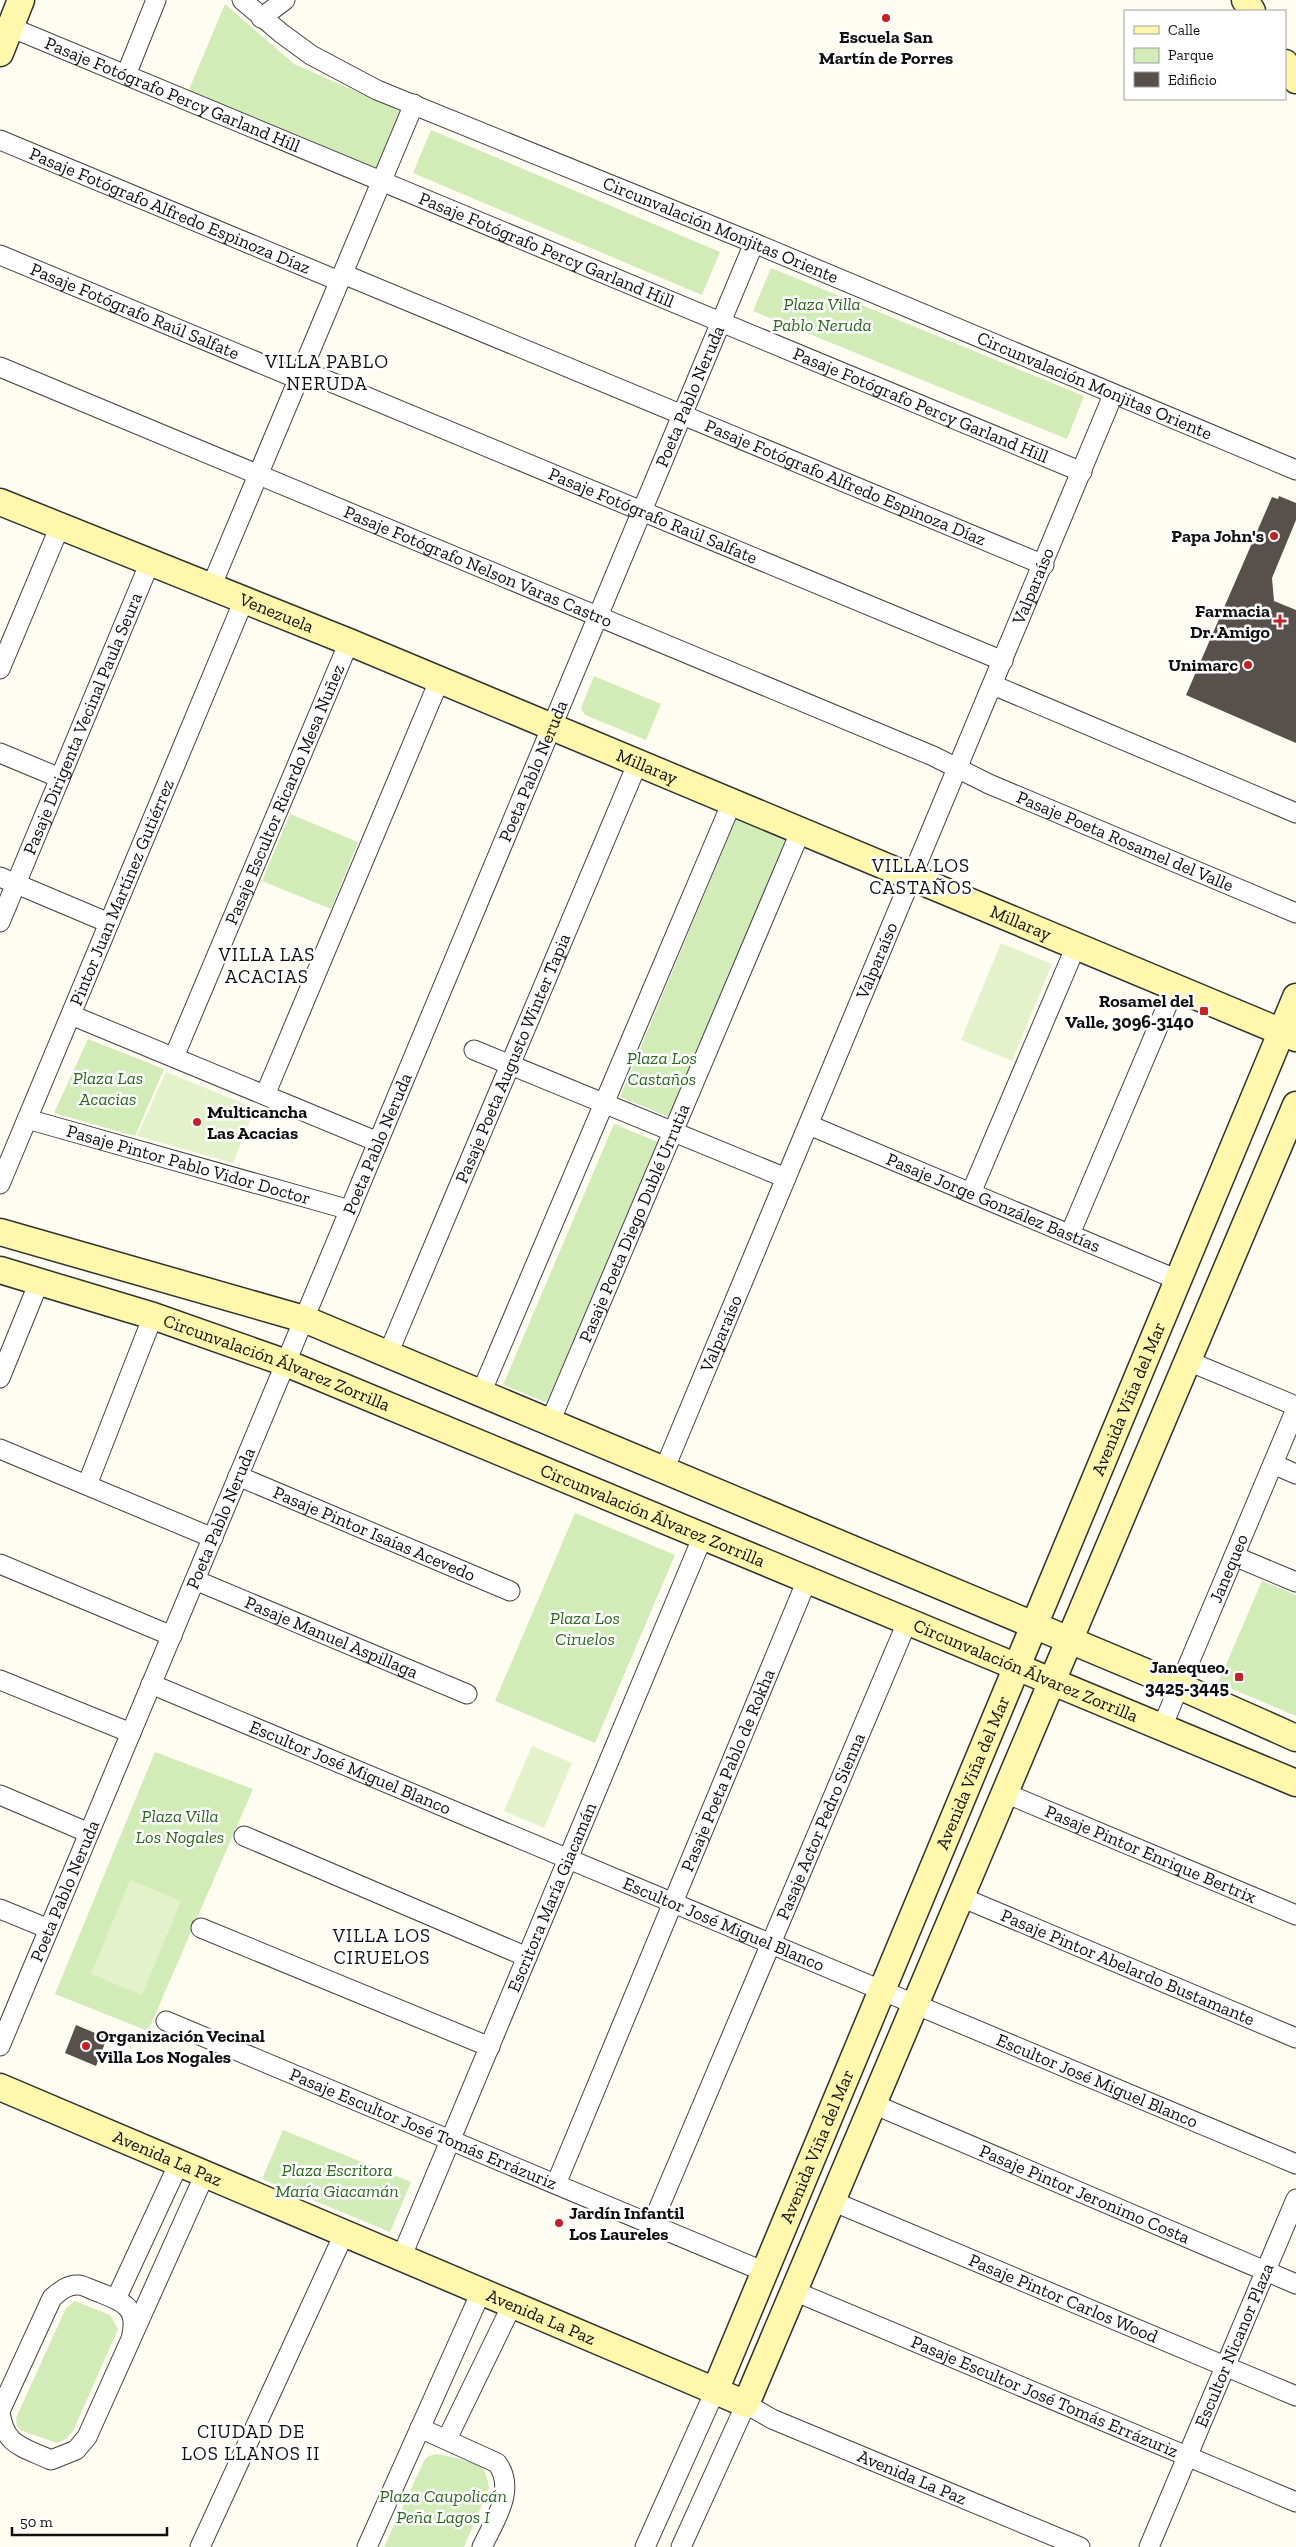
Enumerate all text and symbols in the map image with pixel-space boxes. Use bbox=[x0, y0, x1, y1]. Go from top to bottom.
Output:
legend bbox=[1124, 10, 1286, 100]
marker: Escuela San Martín de Porres bbox=[880, 12, 892, 24]
text: Calle bbox=[1168, 21, 1200, 39]
place label: Escuela San Martín de Porres bbox=[819, 26, 953, 69]
street label: Pasaje Fotógrafo Percy Garland Hill bbox=[42, 32, 304, 157]
text: Parque bbox=[1168, 46, 1214, 64]
text: Edificio bbox=[1168, 71, 1217, 89]
street label: Pasaje Fotógrafo Alfredo Espinoza Díaz bbox=[26, 142, 314, 279]
street label: Circunvalación Monjitas Oriente bbox=[600, 172, 842, 288]
street label: Pasaje Fotógrafo Percy Garland Hill bbox=[416, 187, 678, 313]
street label: Pasaje Fotógrafo Raúl Salfate bbox=[27, 258, 242, 364]
park label: Plaza Villa Pablo Neruda bbox=[772, 293, 872, 336]
street label: Poeta Pablo Neruda bbox=[650, 322, 729, 471]
street label: Circunvalación Monjitas Oriente bbox=[974, 327, 1215, 445]
street label: Pasaje Fotógrafo Percy Garland Hill bbox=[790, 342, 1052, 468]
district label: VILLA PABLO NERUDA bbox=[264, 350, 389, 395]
street label: Pasaje Fotógrafo Alfredo Espinoza Díaz bbox=[702, 414, 989, 551]
street label: Pasaje Fotógrafo Raúl Salfate bbox=[545, 463, 761, 569]
street label: Pasaje Fotógrafo Nelson Varas Castro bbox=[341, 501, 616, 632]
place label: Papa John's bbox=[1171, 525, 1264, 547]
marker: Papa John's bbox=[1268, 530, 1280, 542]
street label: Valparaíso bbox=[1007, 544, 1059, 629]
street label: Venezuela bbox=[235, 588, 317, 638]
street label: Pasaje Dirigenta Vecinal Paula Seura bbox=[18, 589, 147, 858]
place label: Farmacia Dr. Amigo bbox=[1190, 600, 1271, 643]
marker: Farmacia Dr. Amigo bbox=[1274, 615, 1286, 627]
place label: Unimarc bbox=[1168, 654, 1239, 676]
marker: Unimarc bbox=[1242, 659, 1254, 671]
street label: Pasaje Escultor Ricardo Mesa Nuñez bbox=[220, 661, 349, 928]
street label: Poeta Pablo Neruda bbox=[494, 697, 573, 845]
street label: Millaray bbox=[613, 744, 682, 789]
street label: Pintor Juan Martínez Gutiérrez bbox=[65, 776, 179, 1009]
street label: Pasaje Poeta Rosamel del Valle bbox=[1013, 786, 1237, 896]
district label: VILLA LOS CASTAÑOS bbox=[869, 854, 973, 899]
street label: Millaray bbox=[987, 900, 1055, 946]
street label: Valparaíso bbox=[851, 919, 903, 1003]
street label: Pasaje Poeta Augusto Winter Tapia bbox=[450, 930, 575, 1187]
district label: VILLA LAS ACACIAS bbox=[218, 943, 315, 988]
place label: Rosamel del Valle, 3096-3140 bbox=[1065, 990, 1194, 1033]
marker: Rosamel del Valle, 3096-3140 bbox=[1198, 1005, 1210, 1017]
park label: Plaza Los Castaños bbox=[627, 1047, 697, 1090]
park label: Plaza Las Acacias bbox=[73, 1067, 143, 1110]
street label: Poeta Pablo Neruda bbox=[338, 1069, 417, 1218]
street label: Pasaje Poeta Diego Dublé Urrutia bbox=[574, 1100, 695, 1346]
place label: Multicancha Las Acacias bbox=[207, 1101, 307, 1144]
marker: Multicancha Las Acacias bbox=[191, 1116, 203, 1128]
street label: Pasaje Pintor Pablo Vidor Doctor bbox=[64, 1120, 313, 1209]
street label: Pasaje Jorge González Bastías bbox=[883, 1148, 1104, 1257]
street label: Valparaíso bbox=[695, 1292, 747, 1376]
street label: Circunvalación Álvarez Zorrilla bbox=[160, 1310, 394, 1416]
street label: Avenida Viña del Mar bbox=[1087, 1319, 1170, 1479]
street label: Poeta Pablo Neruda bbox=[181, 1444, 260, 1592]
street label: Circunvalación Álvarez Zorrilla bbox=[537, 1459, 769, 1572]
street label: Pasaje Pintor Isaías Acevedo bbox=[270, 1481, 479, 1586]
street label: Janequeo bbox=[1205, 1531, 1253, 1606]
street label: Pasaje Manuel Aspillaga bbox=[242, 1591, 422, 1683]
park label: Plaza Los Ciruelos bbox=[550, 1607, 620, 1650]
street label: Circunvalación Álvarez Zorrilla bbox=[910, 1614, 1142, 1727]
place label: Janequeo, 3425-3445 bbox=[1145, 1656, 1229, 1699]
street label: Pasaje Poeta Pablo de Rokha bbox=[676, 1666, 780, 1875]
marker: Janequeo, 3425-3445 bbox=[1233, 1671, 1245, 1683]
street label: Avenida Viña del Mar bbox=[931, 1692, 1015, 1853]
street label: Escultor José Miguel Blanco bbox=[246, 1716, 454, 1820]
street label: Pasaje Actor Pedro Sienna bbox=[771, 1729, 870, 1923]
street label: Escritora María Giacamán bbox=[503, 1799, 602, 1995]
street label: Pasaje Pintor Enrique Bertrix bbox=[1042, 1800, 1260, 1908]
park label: Plaza Villa Los Nogales bbox=[136, 1805, 224, 1848]
street label: Poeta Pablo Neruda bbox=[25, 1817, 104, 1965]
street label: Escultor José Miguel Blanco bbox=[620, 1872, 828, 1976]
street label: Pasaje Pintor Abelardo Bustamante bbox=[998, 1904, 1258, 2030]
district label: VILLA LOS CIRUELOS bbox=[332, 1924, 431, 1969]
place label: Organización Vecinal Villa Los Nogales bbox=[96, 2025, 265, 2068]
street label: Escultor José Miguel Blanco bbox=[993, 2029, 1201, 2133]
marker: Organización Vecinal Villa Los Nogales bbox=[80, 2040, 92, 2052]
street label: Pasaje Escultor José Tomás Errázuriz bbox=[286, 2063, 560, 2195]
street label: Avenida Viña del Mar bbox=[775, 2066, 859, 2226]
street label: Avenida La Paz bbox=[110, 2125, 225, 2191]
street label: Pasaje Pintor Jeronimo Costa bbox=[976, 2140, 1194, 2249]
park label: Plaza Escritora María Giacamán bbox=[275, 2159, 399, 2202]
place label: Jardín Infantil Los Laureles bbox=[569, 2202, 685, 2245]
marker: Jardín Infantil Los Laureles bbox=[553, 2217, 565, 2229]
street label: Pasaje Pintor Carlos Wood bbox=[965, 2249, 1161, 2348]
street label: Escultor Nicanor Plaza bbox=[1190, 2260, 1279, 2431]
street label: Avenida La Paz bbox=[483, 2284, 599, 2350]
street label: Pasaje Escultor José Tomás Errázuriz bbox=[908, 2330, 1182, 2462]
district label: CIUDAD DE LOS LLANOS II bbox=[182, 2420, 321, 2465]
street label: Avenida La Paz bbox=[854, 2445, 970, 2510]
park label: Plaza Caupolicán Peña Lagos I bbox=[379, 2485, 507, 2528]
scale bar bbox=[12, 2504, 168, 2536]
text: 50 m bbox=[20, 2513, 53, 2531]

